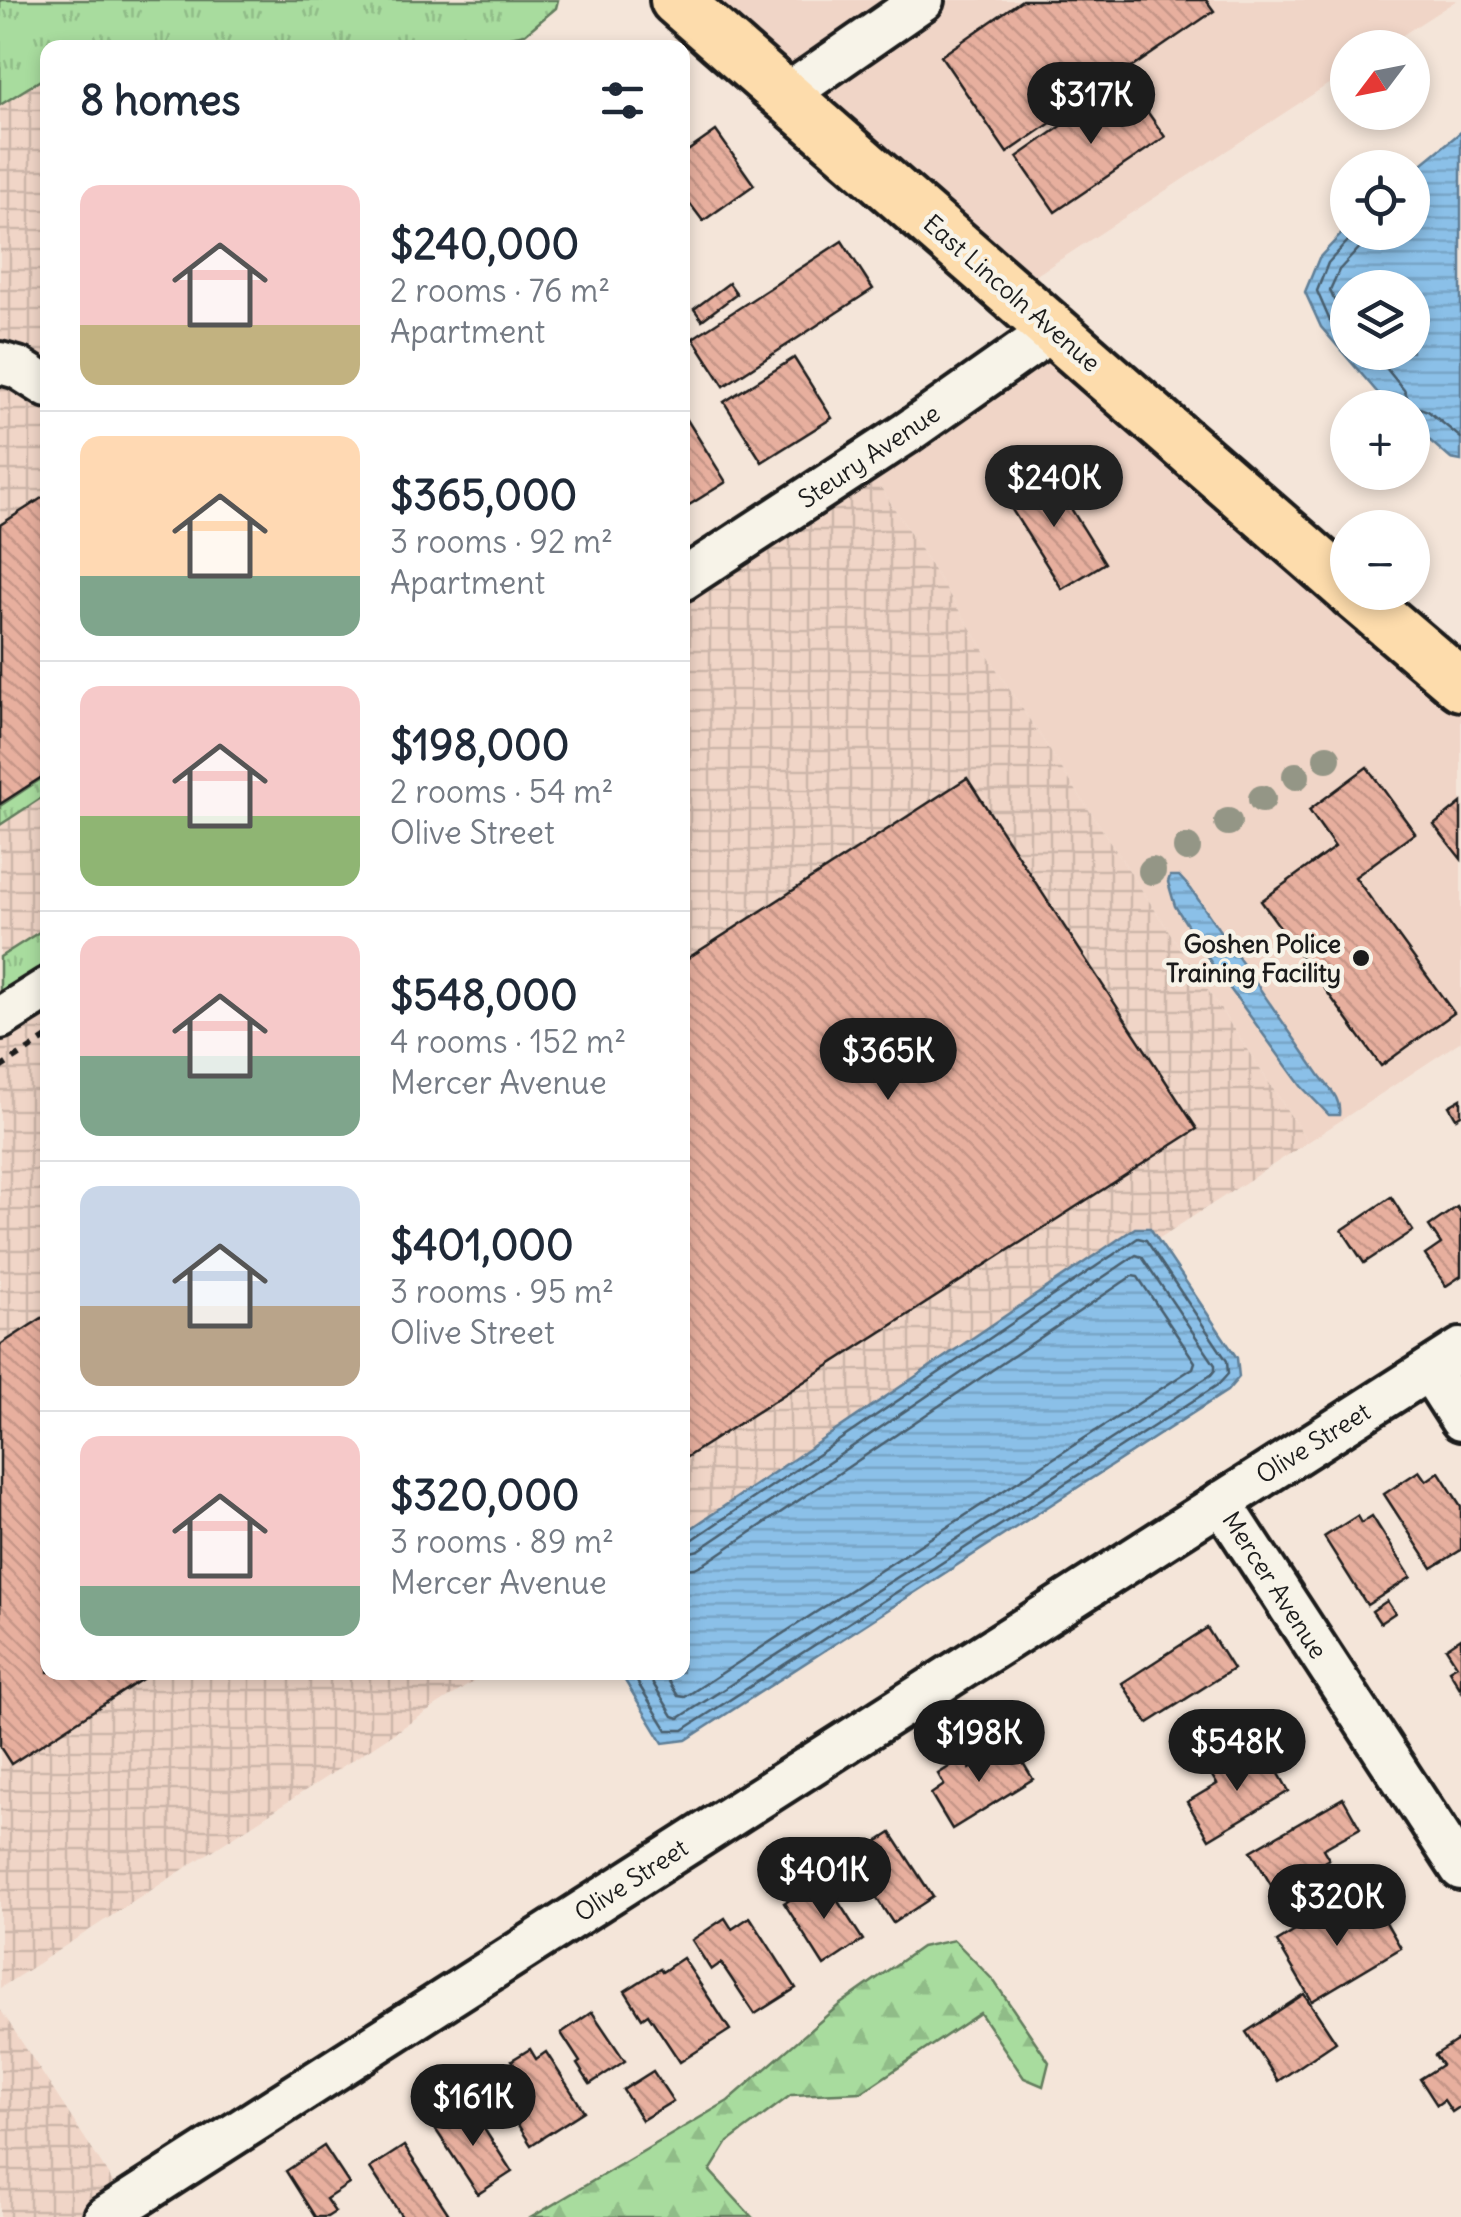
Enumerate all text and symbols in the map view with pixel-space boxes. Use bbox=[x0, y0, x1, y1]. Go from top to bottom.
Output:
north arrow bbox=[1330, 30, 1430, 130]
map controls bbox=[1330, 30, 1430, 610]
pin: $317K bbox=[1021, 62, 1161, 147]
icon: filters bbox=[595, 73, 650, 128]
text: 8 homes bbox=[80, 74, 241, 126]
text: $317K bbox=[1049, 74, 1133, 115]
button: locate bbox=[1330, 150, 1430, 250]
street label: East Lincoln Avenue bbox=[917, 207, 1107, 379]
text: $240,000 bbox=[390, 218, 579, 270]
icon: home bbox=[160, 225, 280, 345]
text: 2 rooms · 76 m² bbox=[390, 270, 610, 311]
button: layers bbox=[1330, 270, 1430, 370]
text: Apartment bbox=[390, 311, 545, 352]
button: + bbox=[1330, 390, 1430, 490]
street label: Steury Avenue bbox=[792, 397, 946, 515]
pin: $240K bbox=[984, 445, 1124, 530]
text: $240K bbox=[1007, 457, 1101, 498]
text: $365,000 bbox=[390, 469, 577, 521]
icon: home bbox=[160, 476, 280, 596]
button: − bbox=[1330, 510, 1430, 610]
text: 3 rooms · 92 m² bbox=[390, 521, 613, 562]
text: Apartment bbox=[390, 562, 545, 603]
text: $198,000 bbox=[390, 719, 569, 771]
icon: home bbox=[160, 726, 280, 846]
text: 2 rooms · 54 m² bbox=[390, 771, 613, 812]
text: Olive Street bbox=[390, 812, 555, 853]
place label: Goshen Police Training Facility bbox=[1166, 928, 1341, 989]
marker: Goshen Police Training Facility bbox=[1350, 947, 1372, 969]
text: $548,000 bbox=[390, 969, 578, 1021]
icon: home bbox=[160, 976, 280, 1096]
pin: $365K bbox=[818, 1018, 958, 1103]
text: 4 rooms · 152 m² bbox=[390, 1021, 626, 1062]
text: $365K bbox=[842, 1030, 934, 1071]
text: Mercer Avenue bbox=[390, 1062, 607, 1103]
text: $401,000 bbox=[390, 1219, 574, 1271]
icon: home bbox=[160, 1226, 280, 1346]
text: 3 rooms · 95 m² bbox=[390, 1271, 614, 1312]
text: Olive Street bbox=[390, 1312, 555, 1353]
street label: Olive Street bbox=[1250, 1395, 1376, 1491]
text: $320,000 bbox=[390, 1469, 580, 1521]
icon: home bbox=[160, 1476, 280, 1596]
street label: Mercer Avenue bbox=[1215, 1505, 1335, 1665]
text: 3 rooms · 89 m² bbox=[390, 1521, 614, 1562]
text: Mercer Avenue bbox=[390, 1562, 607, 1603]
pin: $198K bbox=[909, 1700, 1049, 1785]
pin: $548K bbox=[1167, 1709, 1307, 1794]
text: $198K bbox=[936, 1712, 1022, 1753]
text: $548K bbox=[1191, 1721, 1283, 1762]
street label: Olive Street bbox=[568, 1831, 694, 1929]
pin: $401K bbox=[754, 1837, 894, 1922]
text: $401K bbox=[779, 1849, 869, 1890]
pin: $320K bbox=[1267, 1864, 1407, 1949]
text: $320K bbox=[1290, 1876, 1384, 1917]
pin: $161K bbox=[403, 2064, 543, 2149]
text: $161K bbox=[433, 2076, 513, 2117]

